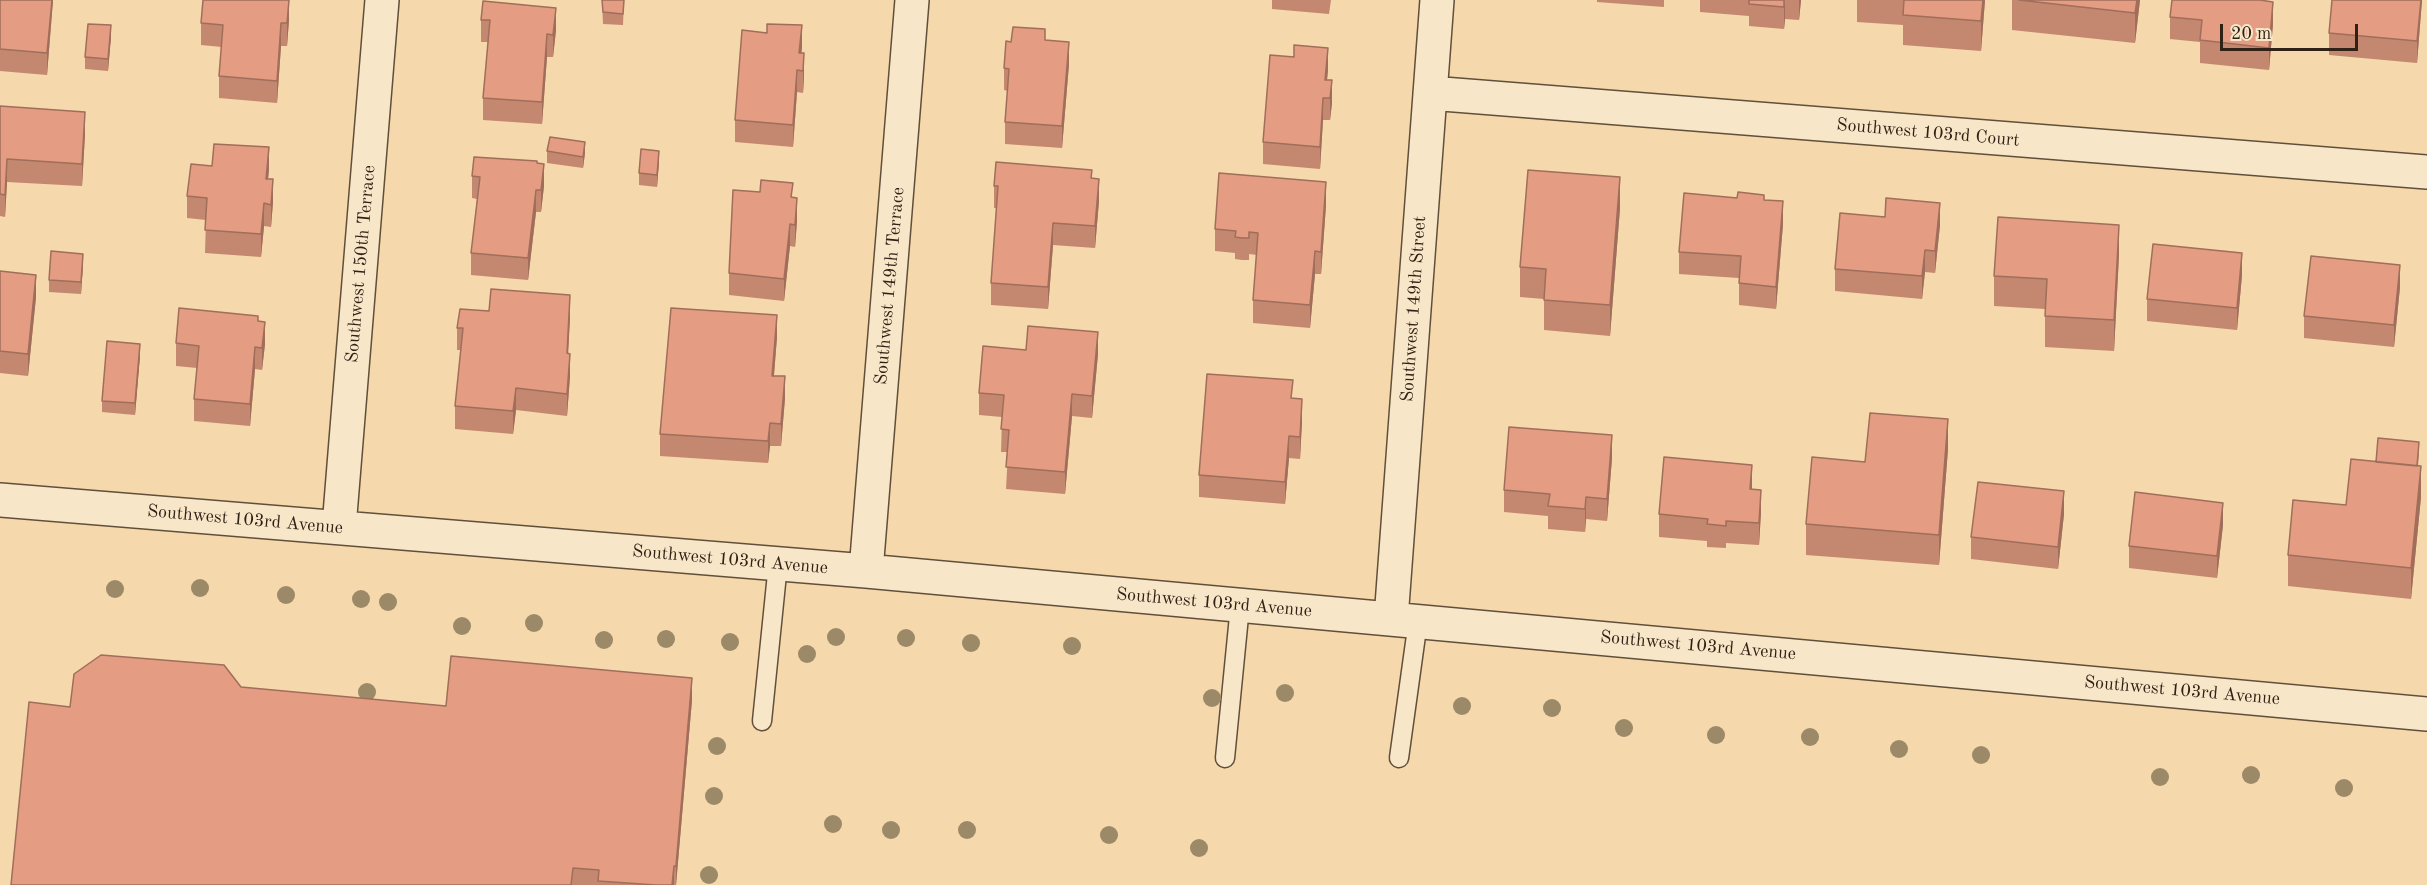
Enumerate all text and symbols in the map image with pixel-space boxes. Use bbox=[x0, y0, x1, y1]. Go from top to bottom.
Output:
scale bar bbox=[2223, 12, 2361, 50]
text: 20 m bbox=[2231, 25, 2271, 43]
street label: Southwest 103rd Court bbox=[1836, 114, 2020, 152]
street label: Southwest 150th Terrace bbox=[342, 164, 380, 364]
street label: Southwest 149th Terrace bbox=[871, 186, 909, 386]
street label: Southwest 149th Street bbox=[1397, 215, 1431, 403]
street label: Southwest 103rd Avenue bbox=[146, 501, 344, 539]
street label: Southwest 103rd Avenue bbox=[631, 541, 829, 579]
street label: Southwest 103rd Avenue bbox=[1115, 584, 1313, 622]
street label: Southwest 103rd Avenue bbox=[1599, 627, 1797, 665]
street label: Southwest 103rd Avenue bbox=[2083, 672, 2281, 710]

